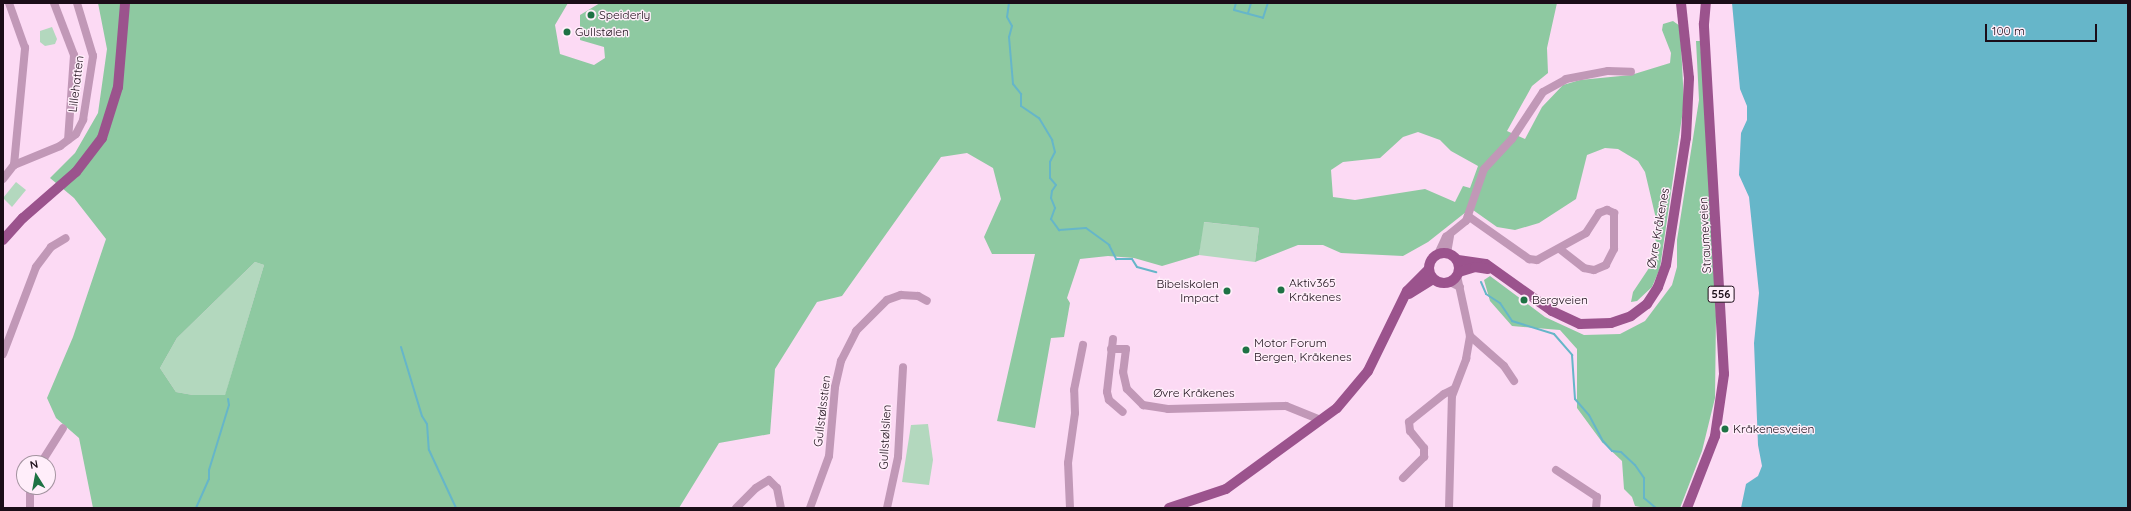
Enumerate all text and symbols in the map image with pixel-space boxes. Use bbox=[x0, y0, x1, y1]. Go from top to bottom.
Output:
place label: Speiderly bbox=[599, 8, 650, 22]
marker: Speiderly bbox=[586, 10, 596, 20]
scale bar bbox=[1987, 16, 2099, 42]
text: 100 m bbox=[1992, 23, 2025, 38]
place label: Gullstølen bbox=[575, 25, 629, 39]
marker: Gullstølen bbox=[562, 27, 572, 37]
street label: Lillehatten bbox=[65, 55, 87, 113]
street label: Øvre Kråkenes bbox=[1644, 187, 1672, 269]
street label: Straumeveien bbox=[1696, 197, 1714, 273]
place label: Aktiv365 Kråkenes bbox=[1289, 276, 1341, 304]
place label: Bibelskolen Impact bbox=[1156, 277, 1219, 305]
marker: Aktiv365 Kråkenes bbox=[1276, 285, 1286, 295]
road number: 556 bbox=[1707, 285, 1735, 303]
marker: Bibelskolen Impact bbox=[1222, 286, 1232, 296]
place label: Bergveien bbox=[1532, 293, 1588, 307]
marker: Bergveien bbox=[1519, 295, 1529, 305]
place label: Motor Forum Bergen, Kråkenes bbox=[1254, 336, 1352, 364]
marker: Motor Forum Bergen, Kråkenes bbox=[1241, 345, 1251, 355]
street label: Gullstølsstien bbox=[810, 374, 834, 448]
street label: Øvre Kråkenes bbox=[1153, 386, 1235, 400]
street label: Gullstølslien bbox=[876, 404, 894, 470]
place label: Kråkenesveien bbox=[1733, 422, 1814, 436]
marker: Kråkenesveien bbox=[1720, 424, 1730, 434]
north arrow bbox=[16, 455, 56, 495]
text: N bbox=[29, 457, 39, 472]

